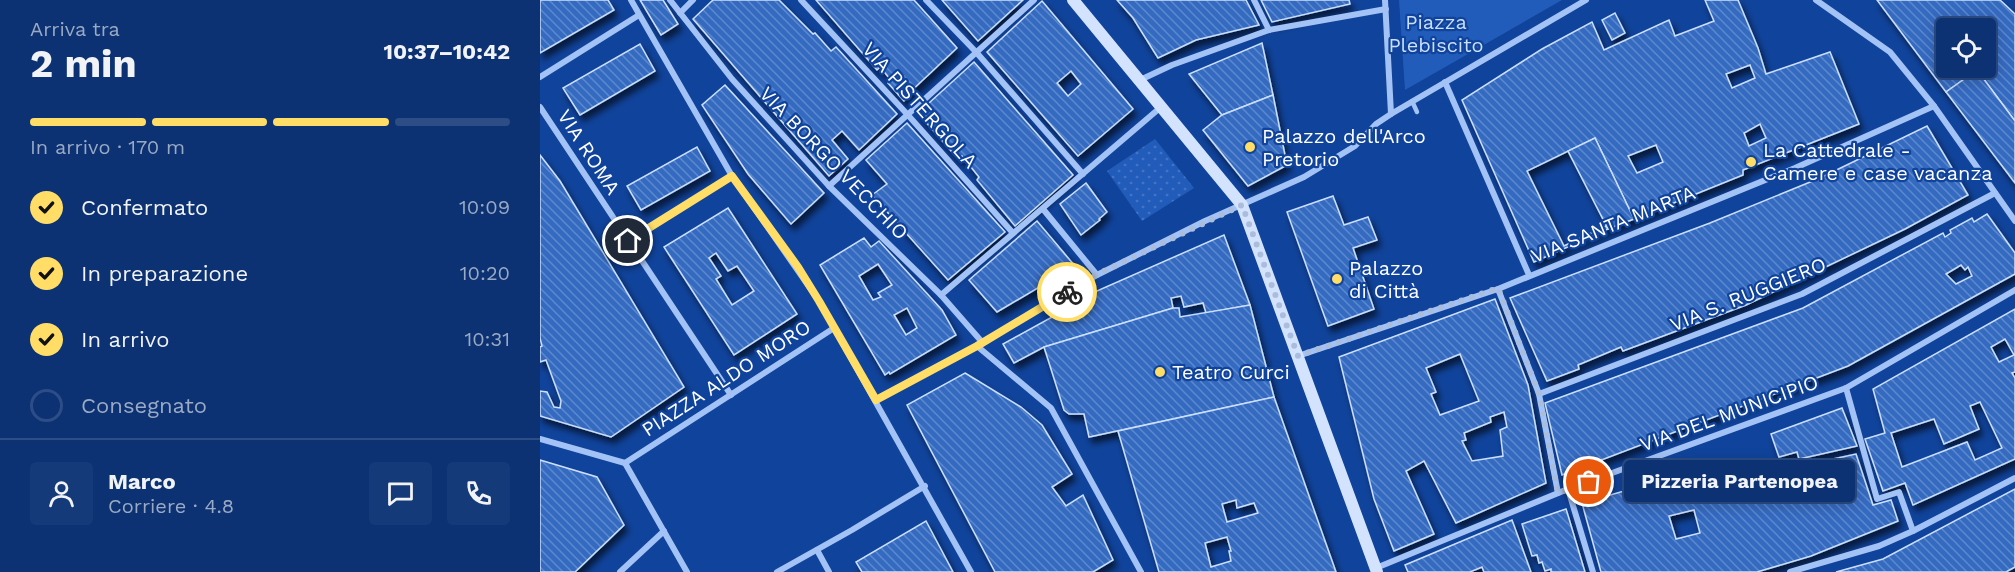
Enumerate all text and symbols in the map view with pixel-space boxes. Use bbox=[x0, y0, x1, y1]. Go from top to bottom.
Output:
park label: Piazza Plebiscito bbox=[1388, 10, 1484, 57]
text: Arriva tra bbox=[30, 17, 120, 41]
map controls bbox=[1936, 18, 1996, 78]
button: locate bbox=[1936, 18, 1996, 78]
street label: VIA PISTERGOLA bbox=[857, 37, 983, 173]
text: 10:37–10:42 bbox=[383, 39, 510, 64]
text: 2 min bbox=[30, 41, 137, 86]
street label: VIA BORGO VECCHIO bbox=[755, 82, 913, 244]
street label: VIA ROMA bbox=[553, 105, 625, 199]
place label: Palazzo dell'Arco Pretorio bbox=[1262, 124, 1426, 171]
text: In arrivo · 170 m bbox=[30, 135, 185, 159]
place label: La Cattedrale - Camere e case vacanza bbox=[1763, 138, 1992, 185]
marker: Palazzo dell'Arco Pretorio bbox=[1243, 140, 1257, 154]
marker: La Cattedrale - Camere e case vacanza bbox=[1744, 155, 1758, 169]
street label: VIA SANTA MARTA bbox=[1527, 180, 1699, 268]
icon: check bbox=[30, 191, 63, 224]
text: Confermato bbox=[81, 195, 208, 220]
text: 10:09 bbox=[459, 195, 510, 219]
pin bbox=[602, 215, 653, 266]
icon: home bbox=[611, 224, 644, 257]
street label: VIA S. RUGGIERO bbox=[1666, 252, 1830, 336]
place label: Palazzo di Città bbox=[1349, 256, 1423, 303]
icon: check bbox=[30, 257, 63, 290]
text: In preparazione bbox=[81, 261, 248, 286]
text: 10:20 bbox=[460, 261, 510, 285]
courier bbox=[1037, 262, 1097, 322]
marker: Palazzo di Città bbox=[1330, 272, 1344, 286]
icon: bike bbox=[1051, 276, 1084, 309]
street label: PIAZZA ALDO MORO bbox=[637, 314, 815, 442]
icon: check bbox=[30, 323, 63, 356]
text: In arrivo bbox=[81, 327, 169, 352]
text: 10:31 bbox=[464, 327, 510, 351]
place label: Teatro Curci bbox=[1172, 360, 1290, 384]
marker: Teatro Curci bbox=[1153, 365, 1167, 379]
street label: VIA DEL MUNICIPIO bbox=[1637, 370, 1821, 456]
text: Consegnato bbox=[81, 393, 207, 418]
pin bbox=[1563, 456, 1614, 507]
callout: Pizzeria Partenopea bbox=[1625, 461, 1856, 503]
button: person bbox=[30, 462, 93, 525]
button: chat bbox=[369, 462, 432, 525]
button: phone bbox=[447, 462, 510, 525]
icon: bag bbox=[1572, 465, 1605, 498]
text: Marco bbox=[108, 469, 176, 494]
text: Pizzeria Partenopea bbox=[1641, 469, 1838, 493]
text: Corriere · 4.8 bbox=[108, 494, 234, 518]

